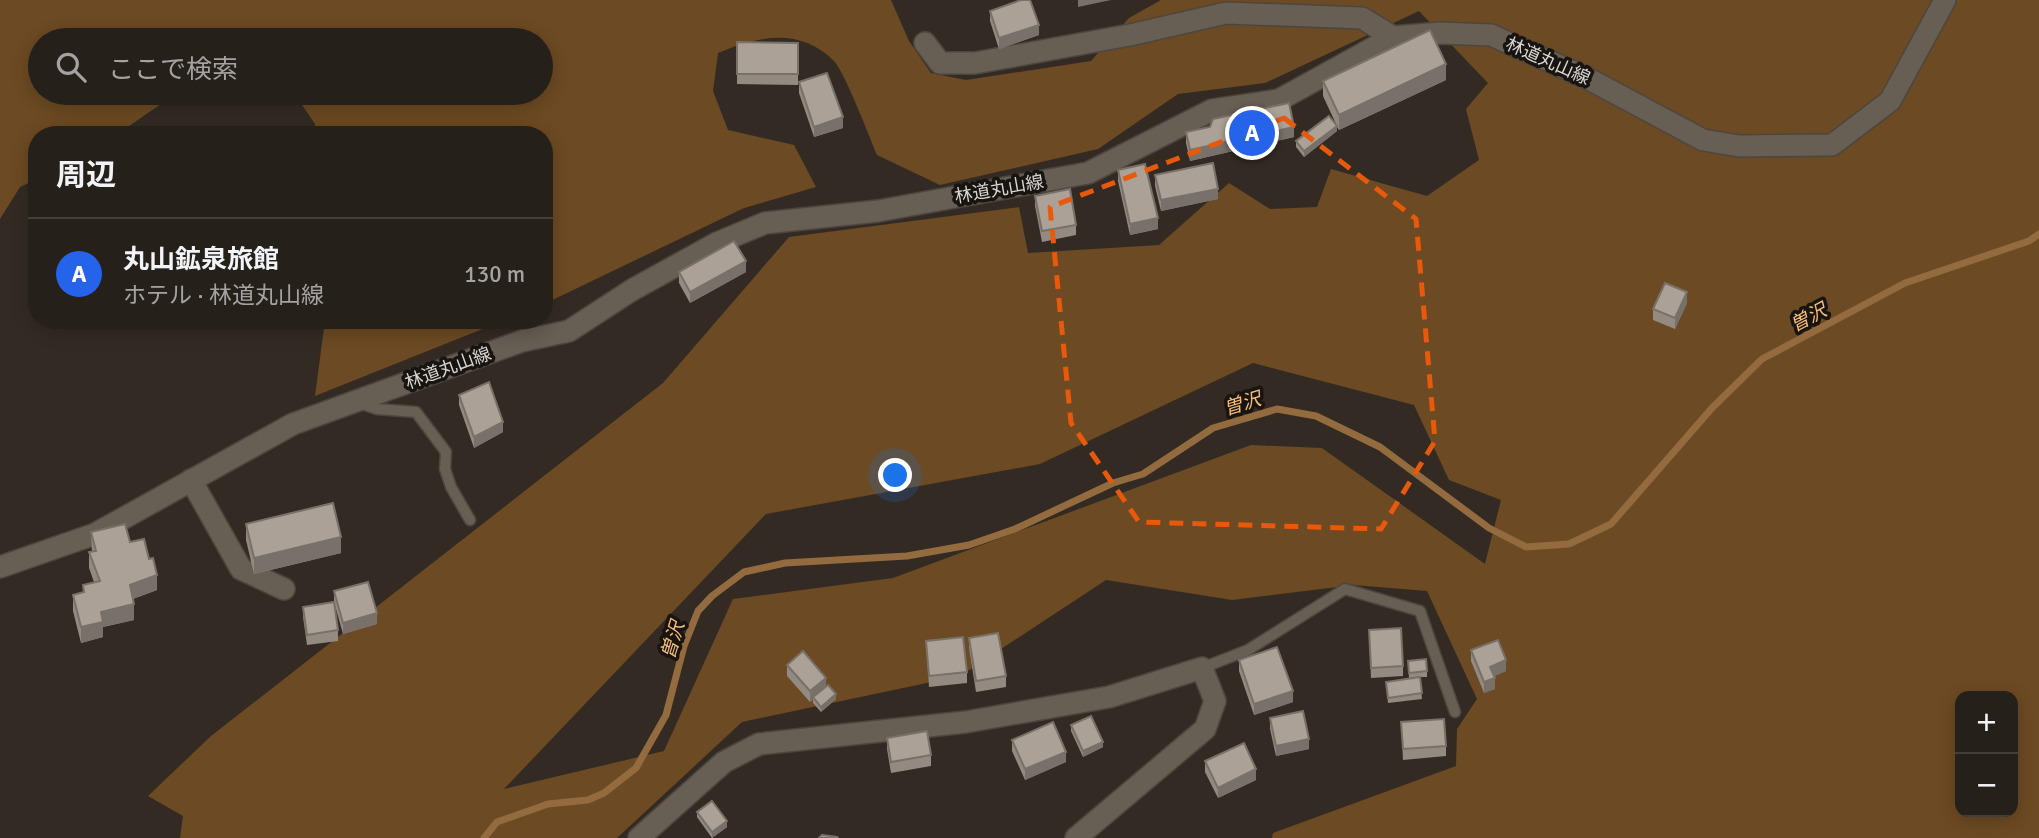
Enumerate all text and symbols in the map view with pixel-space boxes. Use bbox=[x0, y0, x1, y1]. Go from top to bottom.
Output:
search box bbox=[28, 28, 553, 105]
street label: 林道丸山線 bbox=[1502, 33, 1594, 89]
icon: search bbox=[52, 48, 90, 86]
text: ここで検索 bbox=[108, 54, 238, 86]
pin: A bbox=[1229, 107, 1275, 159]
text: 周辺 bbox=[56, 157, 116, 194]
street label: 林道丸山線 bbox=[953, 170, 1045, 208]
text: 丸山鉱泉旅館 bbox=[123, 244, 279, 276]
text: A bbox=[72, 260, 86, 289]
text: 130 m bbox=[464, 260, 525, 289]
text: ホテル · 林道丸山線 bbox=[123, 281, 324, 310]
water label: 曽沢 bbox=[1786, 297, 1834, 337]
street label: 林道丸山線 bbox=[402, 342, 494, 394]
water label: 曽沢 bbox=[1221, 386, 1267, 421]
your location bbox=[878, 458, 912, 492]
water label: 曽沢 bbox=[656, 616, 691, 662]
map controls bbox=[1955, 691, 2018, 817]
button: + bbox=[1955, 691, 2018, 754]
button: − bbox=[1955, 754, 2018, 817]

